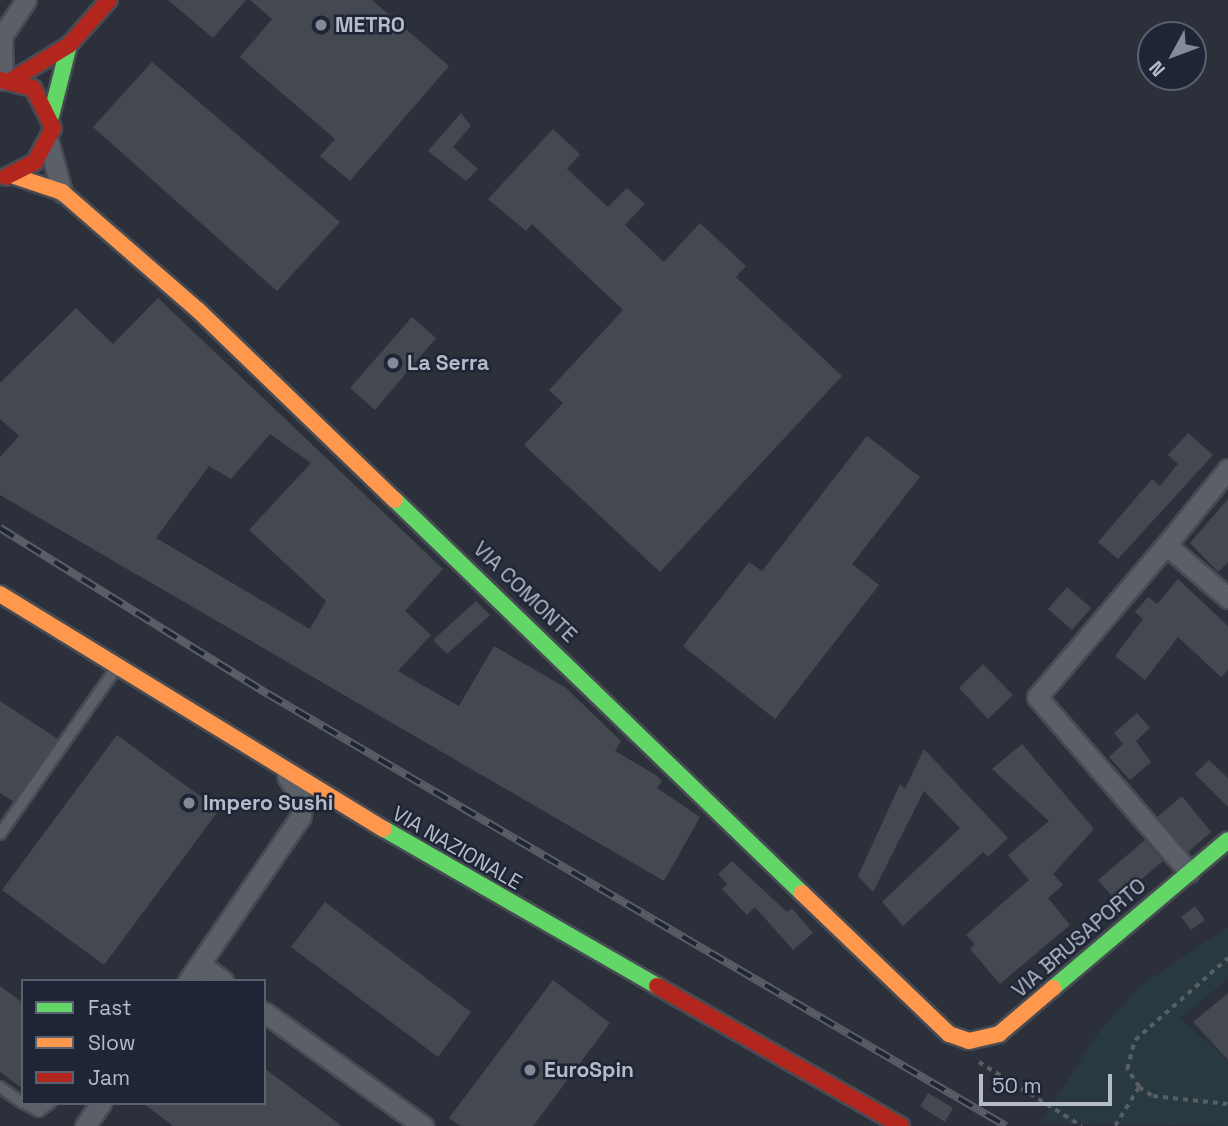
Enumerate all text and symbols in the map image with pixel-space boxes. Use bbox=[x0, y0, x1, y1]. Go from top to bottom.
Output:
place label: METRO bbox=[335, 12, 405, 38]
marker: METRO bbox=[313, 17, 329, 33]
north arrow bbox=[1137, 21, 1207, 91]
text: N bbox=[1144, 56, 1171, 82]
place label: La Serra bbox=[407, 350, 489, 376]
marker: La Serra bbox=[385, 355, 401, 371]
street label: VIA COMONTE bbox=[468, 536, 582, 648]
place label: Impero Sushi bbox=[203, 790, 333, 816]
marker: Impero Sushi bbox=[181, 795, 197, 811]
street label: VIA NAZIONALE bbox=[388, 801, 526, 895]
street label: VIA BRUSAPORTO bbox=[1007, 873, 1151, 1003]
legend bbox=[21, 979, 266, 1105]
text: Fast bbox=[88, 994, 132, 1021]
text: Slow bbox=[88, 1029, 136, 1056]
place label: EuroSpin bbox=[544, 1057, 634, 1083]
scale bar bbox=[983, 1060, 1116, 1104]
marker: EuroSpin bbox=[522, 1062, 538, 1078]
text: Jam bbox=[88, 1064, 130, 1091]
text: 50 m bbox=[992, 1072, 1042, 1099]

